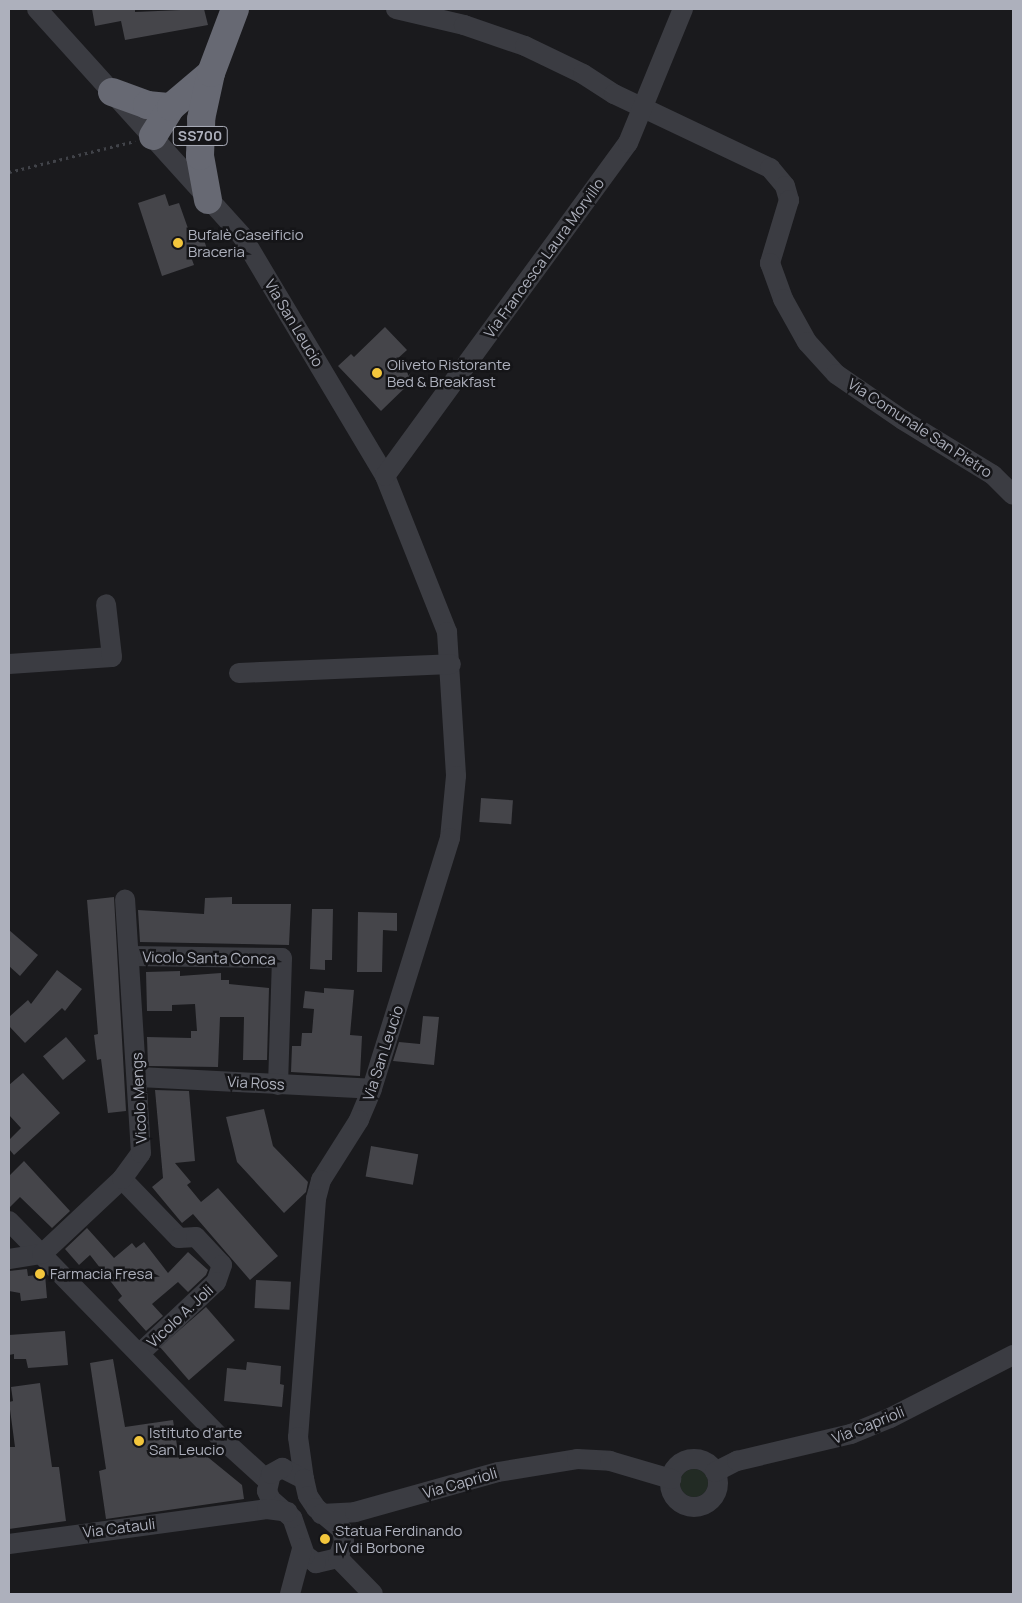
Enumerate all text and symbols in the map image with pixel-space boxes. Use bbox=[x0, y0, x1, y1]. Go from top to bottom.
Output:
road number: SS700 bbox=[172, 124, 228, 148]
street label: Via Francesca Laura Morvillo bbox=[480, 175, 608, 341]
place label: Bufalè Caseificio Braceria bbox=[188, 225, 304, 260]
marker: Bufalè Caseificio Braceria bbox=[172, 237, 184, 249]
street label: Via San Leucio bbox=[261, 276, 327, 370]
place label: Oliveto Ristorante Bed & Breakfast bbox=[387, 355, 511, 390]
marker: Oliveto Ristorante Bed & Breakfast bbox=[371, 367, 383, 379]
street label: Via Comunale San Pietro bbox=[845, 375, 995, 481]
street label: Vicolo Santa Conca bbox=[142, 948, 276, 968]
street label: Via San Leucio bbox=[359, 1003, 407, 1103]
street label: Vicolo Mengs bbox=[128, 1052, 150, 1144]
street label: Via Ross bbox=[227, 1073, 285, 1093]
place label: Farmacia Fresa bbox=[50, 1265, 153, 1283]
marker: Farmacia Fresa bbox=[34, 1268, 46, 1280]
street label: Vicolo A. Joli bbox=[143, 1281, 217, 1351]
street label: Via Caprioli bbox=[829, 1402, 907, 1448]
place label: Istituto d'arte San Leucio bbox=[149, 1423, 242, 1458]
marker: Istituto d'arte San Leucio bbox=[133, 1435, 145, 1447]
street label: Via Caprioli bbox=[421, 1464, 499, 1502]
street label: Via Catauli bbox=[82, 1515, 156, 1541]
place label: Statua Ferdinando IV di Borbone bbox=[335, 1521, 462, 1556]
marker: Statua Ferdinando IV di Borbone bbox=[319, 1533, 331, 1545]

